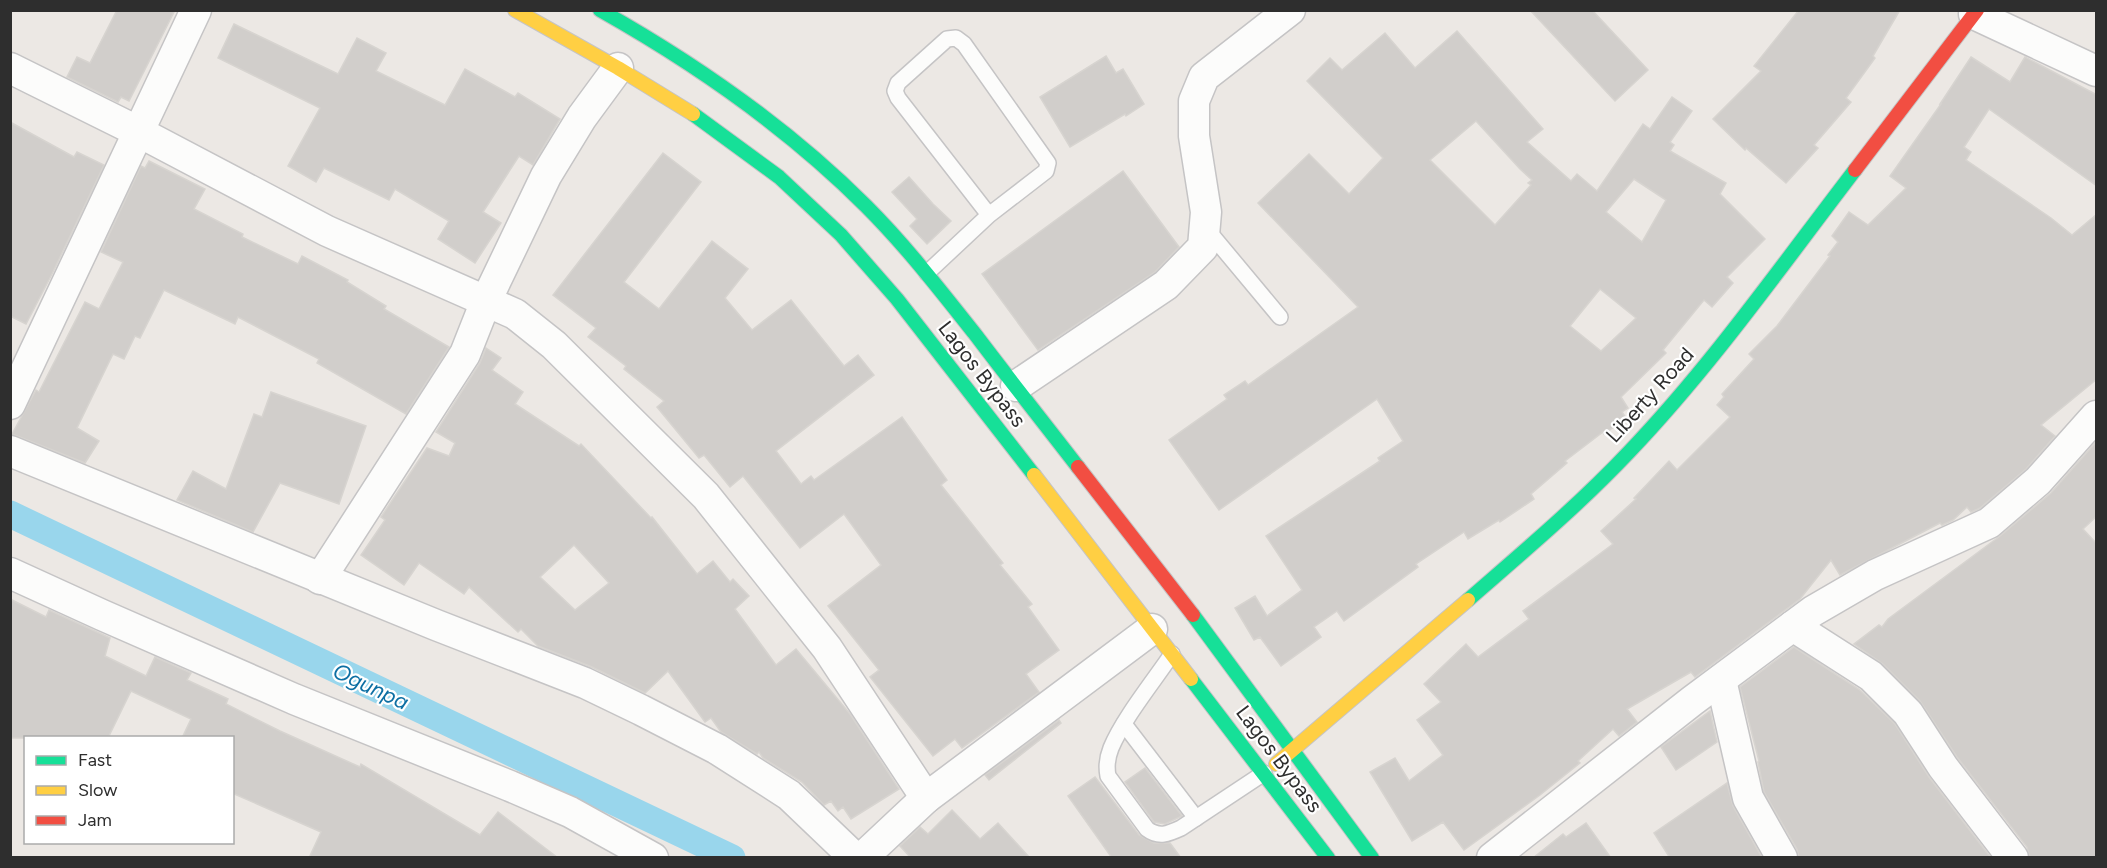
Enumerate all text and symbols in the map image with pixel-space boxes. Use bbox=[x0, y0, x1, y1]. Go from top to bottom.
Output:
street label: Lagos Bypass bbox=[933, 316, 1032, 432]
street label: Liberty Road bbox=[1600, 342, 1699, 447]
water label: Ogunpa bbox=[329, 657, 413, 716]
street label: Lagos Bypass bbox=[1231, 700, 1328, 817]
legend bbox=[24, 736, 234, 844]
text: Fast bbox=[78, 749, 112, 771]
text: Slow bbox=[78, 779, 117, 801]
text: Jam bbox=[78, 809, 112, 831]

